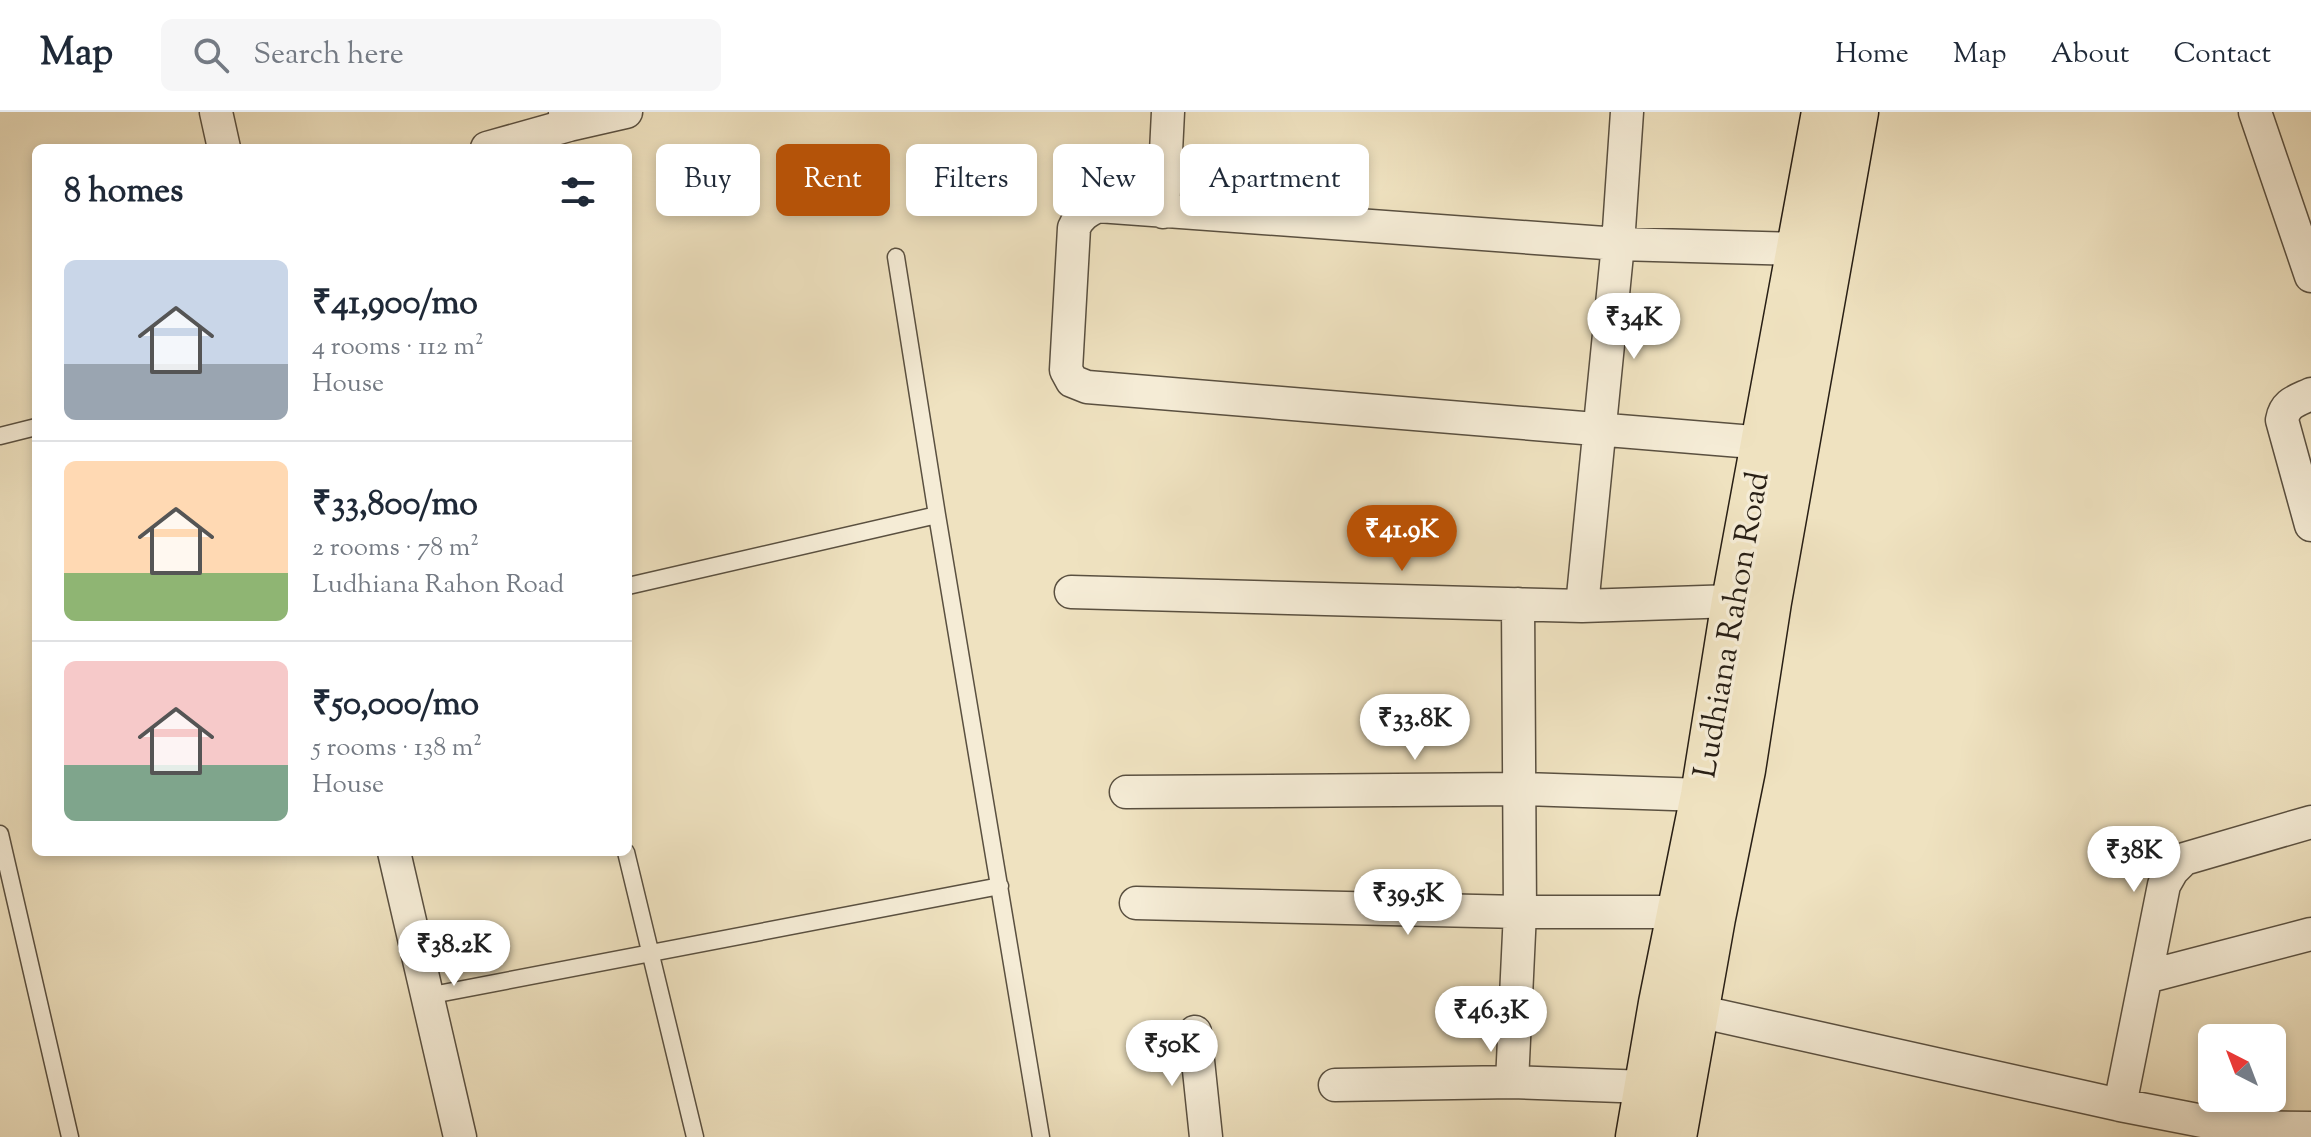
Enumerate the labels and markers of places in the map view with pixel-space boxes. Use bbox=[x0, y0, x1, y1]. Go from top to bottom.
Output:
pin: ₹34K bbox=[1587, 293, 1681, 361]
pin: ₹41.9K bbox=[1337, 505, 1467, 573]
pin: ₹33.8K bbox=[1350, 694, 1480, 762]
pin: ₹38K bbox=[2087, 826, 2181, 894]
pin: ₹39.5K bbox=[1343, 869, 1473, 937]
pin: ₹38.2K bbox=[389, 920, 519, 988]
pin: ₹46.3K bbox=[1426, 986, 1556, 1054]
pin: ₹50K bbox=[1125, 1020, 1219, 1088]

